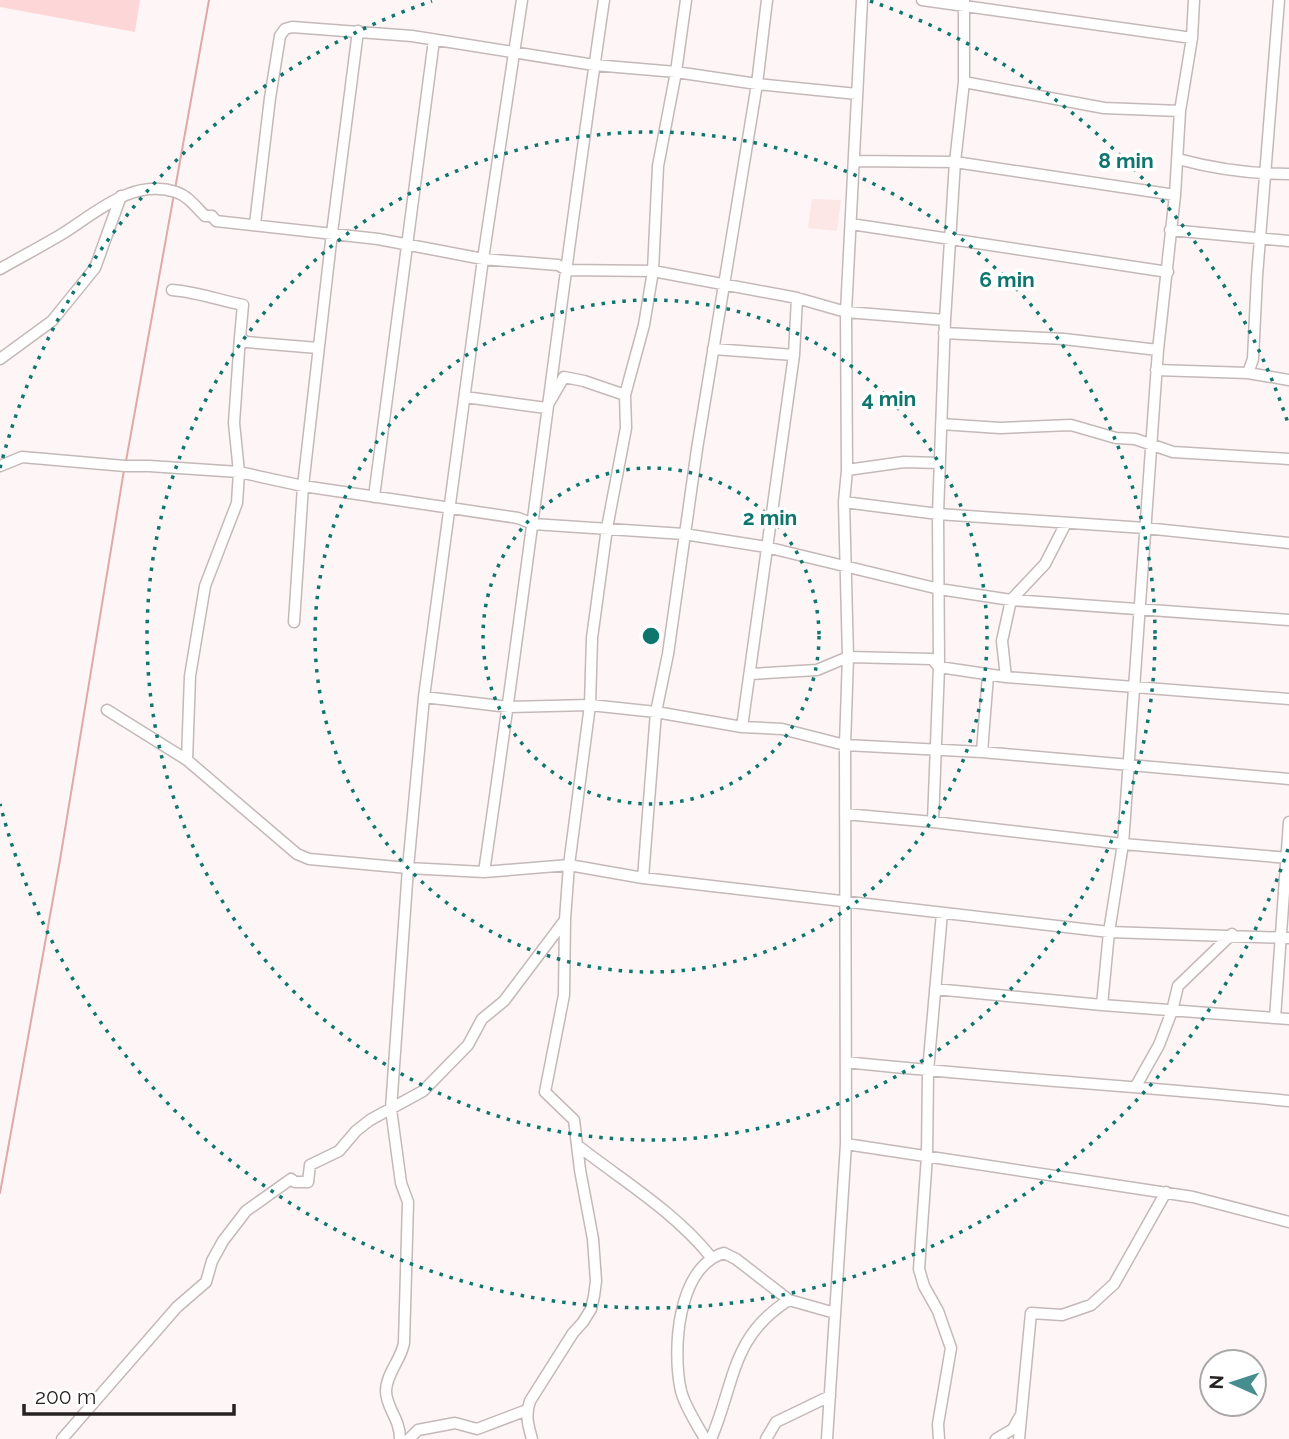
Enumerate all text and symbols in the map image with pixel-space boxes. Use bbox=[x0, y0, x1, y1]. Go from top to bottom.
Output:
text: 8 min bbox=[1098, 148, 1154, 173]
text: 6 min bbox=[979, 267, 1035, 292]
text: 4 min bbox=[862, 386, 916, 411]
text: 2 min bbox=[743, 505, 797, 530]
centre of rings bbox=[639, 624, 663, 648]
north arrow bbox=[1198, 1348, 1268, 1418]
scale bar bbox=[24, 1372, 234, 1416]
text: N bbox=[1205, 1374, 1227, 1390]
text: 200 m bbox=[35, 1384, 96, 1409]

